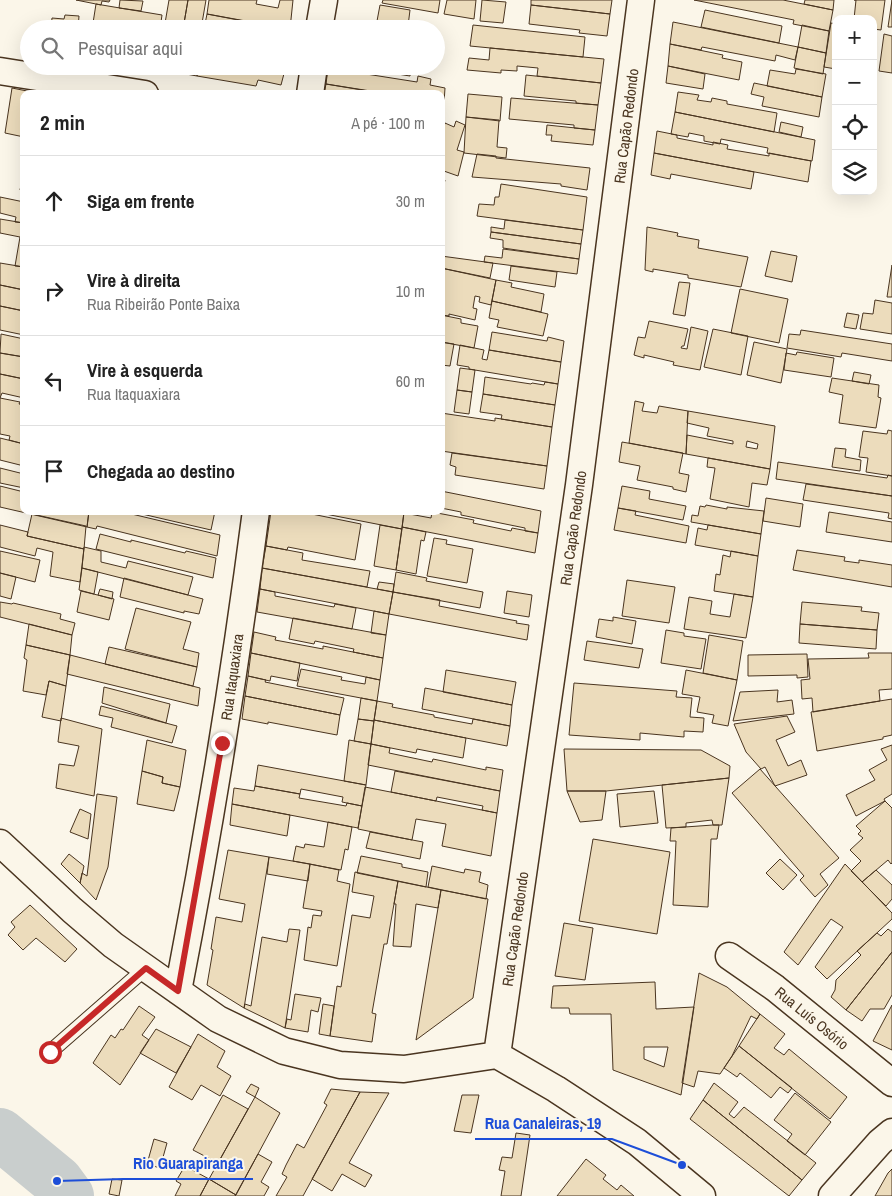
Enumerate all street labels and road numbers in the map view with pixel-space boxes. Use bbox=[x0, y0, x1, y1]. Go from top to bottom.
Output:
street label: Rua Capão Redondo bbox=[609, 67, 643, 185]
street label: Rua Capão Redondo bbox=[555, 469, 591, 587]
street label: Rua Itaquaxiara bbox=[216, 632, 249, 722]
street label: Rua Capão Redondo bbox=[497, 870, 533, 988]
street label: Rua Luís Osório bbox=[771, 982, 854, 1054]

